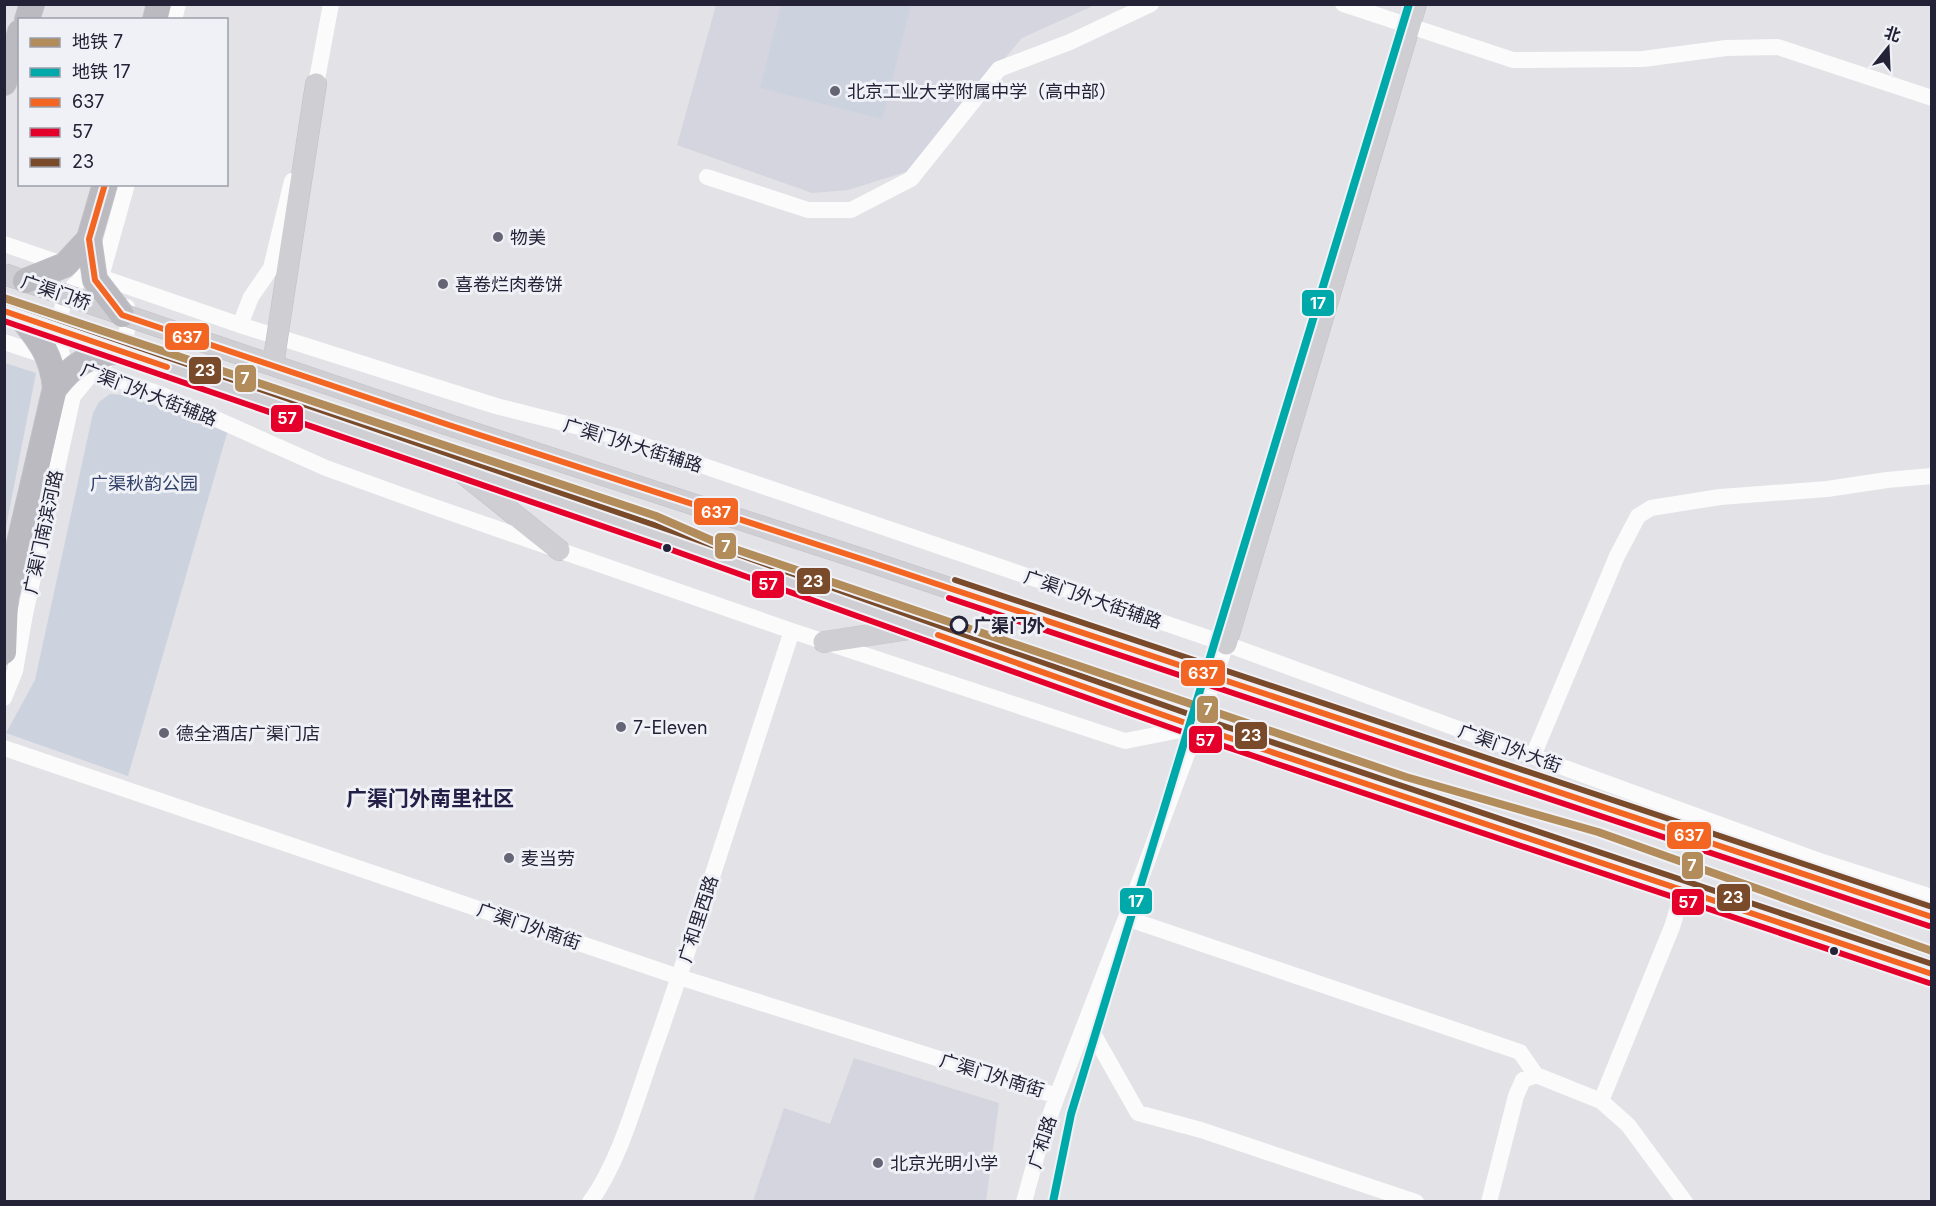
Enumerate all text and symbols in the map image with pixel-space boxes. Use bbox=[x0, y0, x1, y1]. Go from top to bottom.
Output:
legend bbox=[18, 18, 228, 186]
north arrow bbox=[1858, 18, 1918, 78]
text: 北 bbox=[1882, 22, 1903, 46]
text: 地铁 7 bbox=[72, 31, 123, 52]
text: 地铁 17 bbox=[72, 61, 131, 82]
place label: 北京工业大学附属中学（高中部） bbox=[847, 81, 1117, 102]
marker: 北京工业大学附属中学（高中部） bbox=[828, 84, 842, 98]
text: 637 bbox=[72, 91, 104, 112]
text: 57 bbox=[72, 121, 93, 142]
text: 23 bbox=[72, 151, 94, 172]
place label: 物美 bbox=[510, 227, 546, 248]
marker: 物美 bbox=[491, 230, 505, 244]
street label: 广渠门桥 bbox=[19, 270, 93, 314]
place label: 喜卷烂肉卷饼 bbox=[455, 274, 563, 295]
marker: 喜卷烂肉卷饼 bbox=[436, 277, 450, 291]
line badge: 17 bbox=[1301, 289, 1335, 317]
text: 17 bbox=[1310, 293, 1326, 313]
line badge: 637 bbox=[164, 322, 210, 351]
text: 637 bbox=[172, 327, 202, 347]
line badge: 23 bbox=[188, 356, 222, 385]
street label: 广渠门外大街辅路 bbox=[78, 358, 220, 430]
text: 23 bbox=[195, 360, 215, 380]
line badge: 7 bbox=[234, 364, 257, 393]
text: 7 bbox=[240, 368, 250, 388]
line badge: 57 bbox=[270, 404, 304, 433]
text: 57 bbox=[277, 408, 297, 428]
street label: 广渠门外大街辅路 bbox=[561, 414, 705, 476]
street label: 广渠门南滨河路 bbox=[20, 468, 66, 596]
park label: 广渠秋韵公园 bbox=[90, 473, 198, 494]
line badge: 637 bbox=[693, 497, 739, 526]
text: 637 bbox=[701, 502, 731, 522]
line badge: 7 bbox=[714, 532, 737, 560]
text: 7 bbox=[721, 536, 731, 556]
unlabelled marker bbox=[661, 542, 673, 554]
street label: 广渠门外大街辅路 bbox=[1022, 566, 1164, 632]
line badge: 23 bbox=[796, 567, 831, 595]
line badge: 57 bbox=[751, 570, 785, 599]
text: 23 bbox=[803, 571, 823, 591]
text: 57 bbox=[758, 574, 778, 594]
place label: 广渠门外 bbox=[973, 615, 1045, 636]
marker: 广渠门外 bbox=[950, 616, 968, 634]
line badge: 637 bbox=[1180, 659, 1226, 687]
text: 637 bbox=[1188, 663, 1218, 683]
line badge: 7 bbox=[1196, 695, 1219, 724]
text: 7 bbox=[1203, 699, 1213, 719]
place label: 7-Eleven bbox=[633, 717, 708, 738]
marker: 7-Eleven bbox=[614, 720, 628, 734]
street label: 广渠门外大街 bbox=[1456, 720, 1564, 776]
line badge: 23 bbox=[1234, 721, 1268, 750]
place label: 德全酒店广渠门店 bbox=[176, 723, 320, 744]
line badge: 57 bbox=[1188, 725, 1223, 754]
text: 23 bbox=[1241, 725, 1261, 745]
marker: 德全酒店广渠门店 bbox=[157, 726, 171, 740]
text: 57 bbox=[1195, 730, 1215, 750]
district label: 广渠门外南里社区 bbox=[346, 786, 514, 811]
line badge: 637 bbox=[1666, 821, 1712, 850]
text: 637 bbox=[1674, 825, 1704, 845]
place label: 麦当劳 bbox=[521, 848, 575, 869]
marker: 麦当劳 bbox=[502, 851, 516, 865]
line badge: 7 bbox=[1681, 851, 1704, 880]
text: 7 bbox=[1687, 855, 1697, 875]
street label: 广和里西路 bbox=[674, 873, 722, 965]
line badge: 23 bbox=[1716, 883, 1751, 912]
line badge: 17 bbox=[1119, 887, 1153, 915]
text: 23 bbox=[1723, 887, 1743, 907]
line badge: 57 bbox=[1671, 888, 1705, 916]
text: 17 bbox=[1128, 891, 1144, 911]
text: 57 bbox=[1678, 892, 1698, 912]
street label: 广渠门外南街 bbox=[475, 898, 583, 954]
unlabelled marker bbox=[1828, 945, 1840, 957]
street label: 广渠门外南街 bbox=[937, 1049, 1047, 1101]
street label: 广和路 bbox=[1024, 1113, 1060, 1171]
place label: 北京光明小学 bbox=[890, 1153, 998, 1174]
marker: 北京光明小学 bbox=[871, 1156, 885, 1170]

